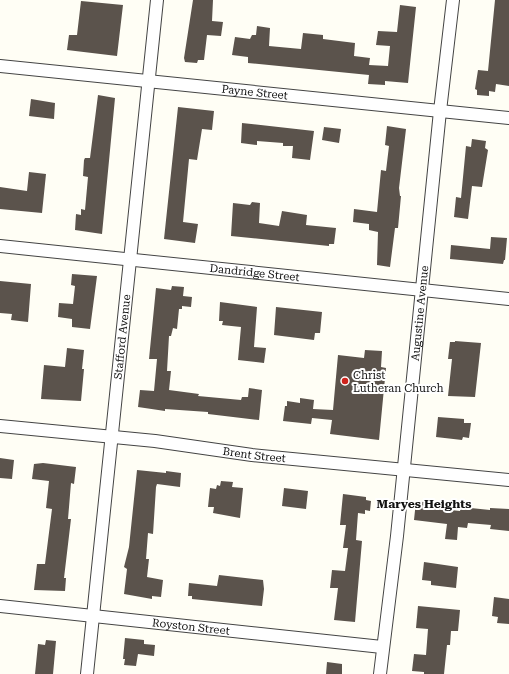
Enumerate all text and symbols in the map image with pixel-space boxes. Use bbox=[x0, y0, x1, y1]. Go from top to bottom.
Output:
street label: Payne Street bbox=[221, 83, 288, 102]
street label: Dandridge Street bbox=[209, 262, 300, 284]
street label: Augustine Avenue bbox=[409, 265, 431, 362]
street label: Stafford Avenue bbox=[112, 294, 133, 380]
place label: Christ Lutheran Church bbox=[353, 369, 444, 395]
marker: Christ Lutheran Church bbox=[340, 376, 350, 386]
street label: Brent Street bbox=[222, 445, 286, 465]
district label: Maryes Heights bbox=[377, 497, 471, 511]
street label: Royston Street bbox=[151, 616, 230, 638]

